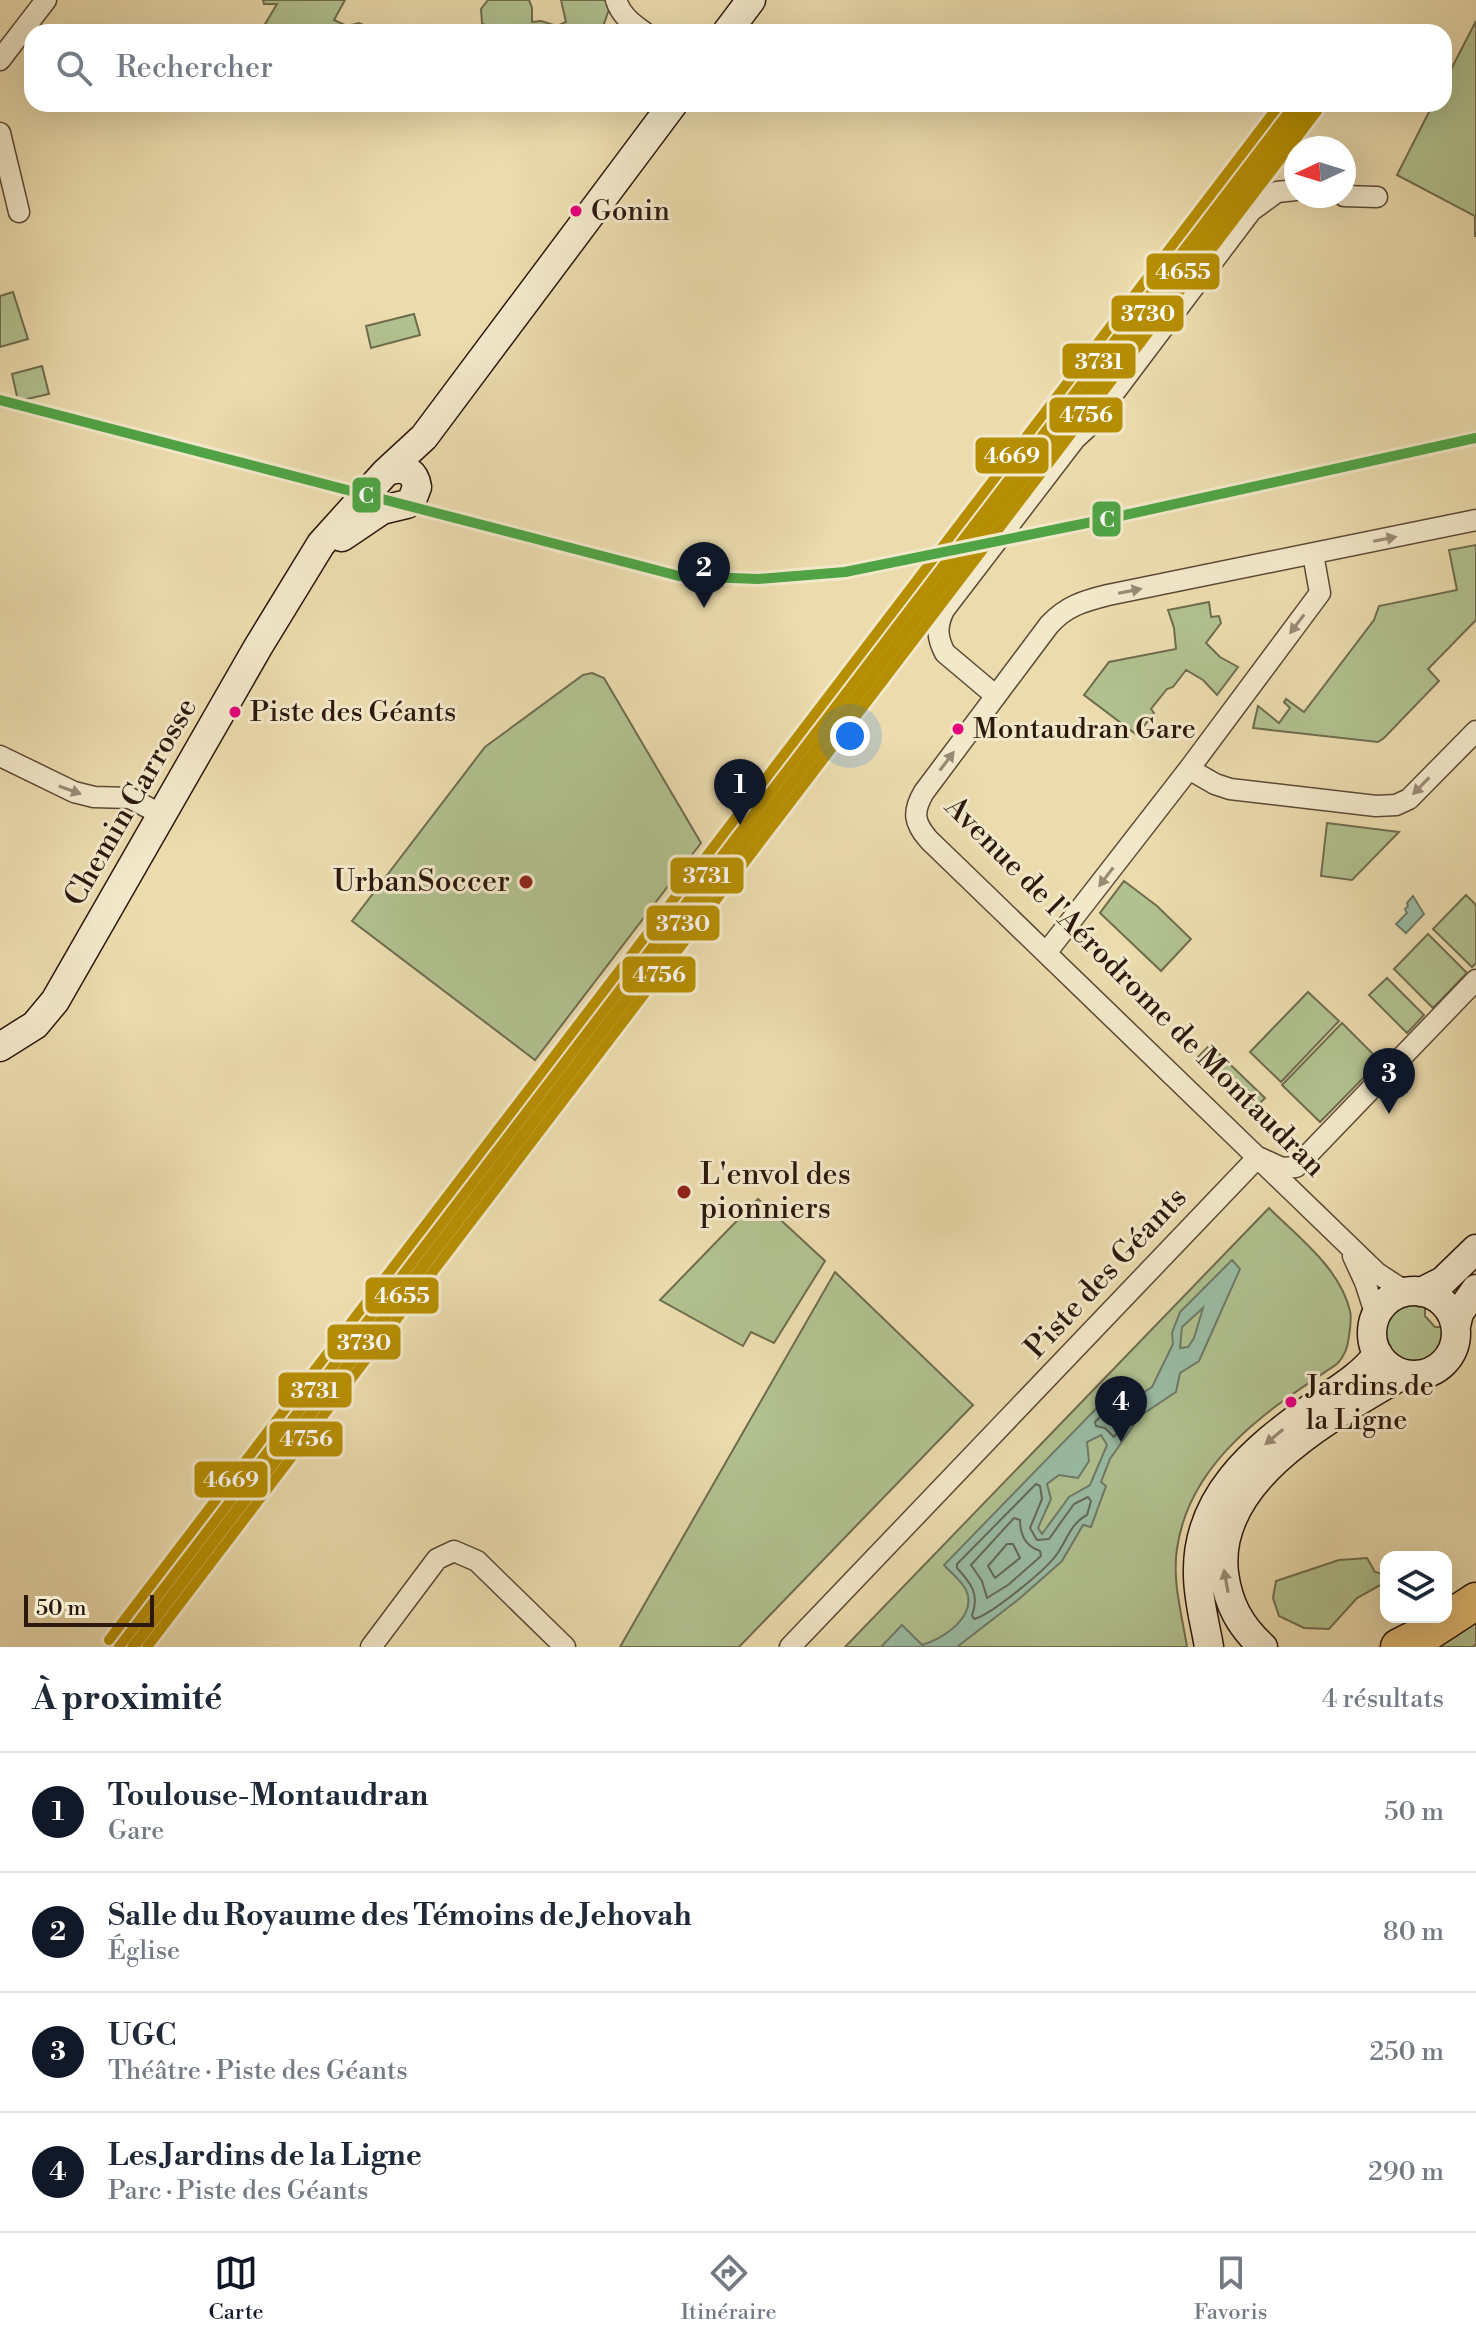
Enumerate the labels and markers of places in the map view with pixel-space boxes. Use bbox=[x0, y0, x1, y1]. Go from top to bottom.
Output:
place label: Gonin bbox=[591, 194, 670, 229]
marker: Gonin bbox=[568, 203, 584, 219]
pin: 2 bbox=[678, 542, 730, 608]
place label: Piste des Géants bbox=[250, 695, 456, 730]
marker: Piste des Géants bbox=[227, 704, 243, 720]
place label: Montaudran Gare bbox=[973, 712, 1196, 747]
marker: Montaudran Gare bbox=[950, 721, 966, 737]
pin: 1 bbox=[714, 759, 766, 825]
place label: UrbanSoccer bbox=[333, 863, 510, 901]
marker: UrbanSoccer bbox=[517, 873, 535, 891]
pin: 3 bbox=[1363, 1048, 1415, 1114]
place label: L'envol des pionniers bbox=[700, 1156, 851, 1228]
marker: L'envol des pionniers bbox=[675, 1183, 693, 1201]
place label: Jardins de la Ligne bbox=[1305, 1369, 1434, 1438]
pin: 4 bbox=[1095, 1376, 1147, 1442]
marker: Jardins de la Ligne bbox=[1283, 1394, 1299, 1410]

